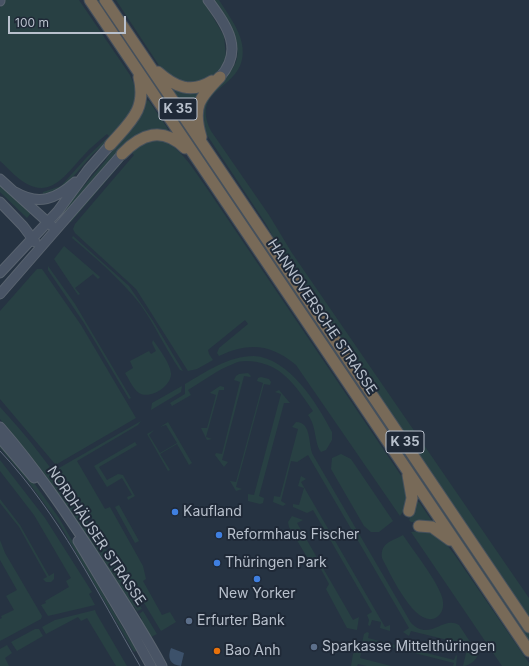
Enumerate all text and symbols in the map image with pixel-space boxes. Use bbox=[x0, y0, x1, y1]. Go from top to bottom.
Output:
scale bar bbox=[10, 8, 128, 34]
text: 100 m bbox=[15, 15, 49, 30]
road number: K 35 bbox=[159, 98, 197, 120]
street label: HANNOVERSCHE STRASSE bbox=[264, 236, 380, 398]
road number: K 35 bbox=[386, 431, 424, 453]
street label: NORDHÄUSER STRASSE bbox=[43, 463, 149, 609]
place label: Kaufland bbox=[183, 504, 242, 520]
marker: Kaufland bbox=[170, 507, 180, 517]
place label: Reformhaus Fischer bbox=[227, 527, 359, 543]
marker: Reformhaus Fischer bbox=[214, 530, 224, 540]
place label: Thüringen Park bbox=[225, 555, 327, 571]
marker: Thüringen Park bbox=[212, 558, 222, 568]
marker: New Yorker bbox=[252, 574, 262, 584]
place label: New Yorker bbox=[219, 586, 295, 602]
place label: Erfurter Bank bbox=[197, 613, 285, 629]
marker: Erfurter Bank bbox=[184, 616, 194, 626]
place label: Sparkasse Mittelthüringen bbox=[322, 639, 495, 655]
marker: Sparkasse Mittelthüringen bbox=[309, 642, 319, 652]
place label: Bao Anh bbox=[225, 643, 281, 659]
marker: Bao Anh bbox=[212, 646, 222, 656]

